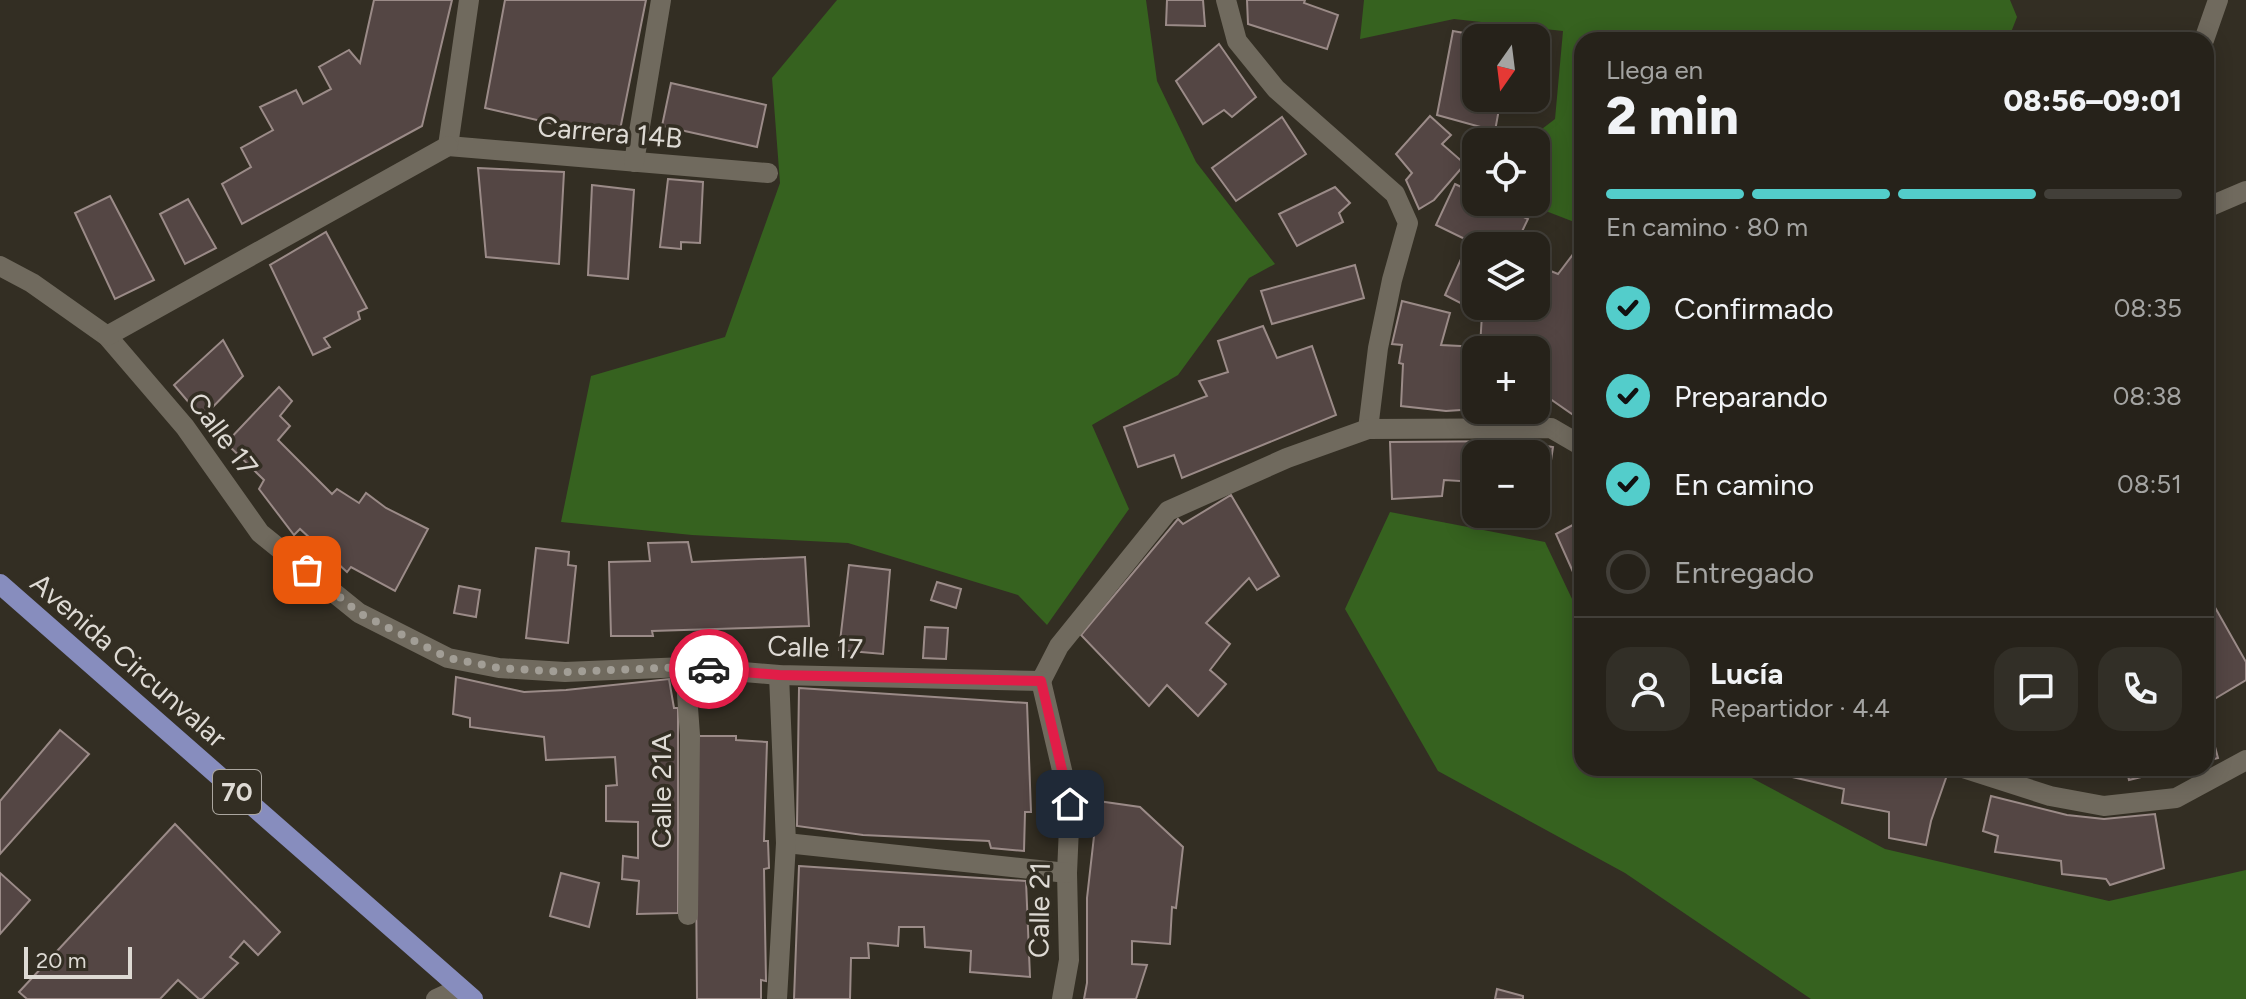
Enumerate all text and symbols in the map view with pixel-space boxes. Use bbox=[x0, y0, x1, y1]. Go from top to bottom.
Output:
north arrow bbox=[1462, 24, 1550, 112]
map controls bbox=[1462, 24, 1550, 528]
text: Llega en bbox=[1606, 54, 1703, 86]
text: 08:56–09:01 bbox=[2004, 82, 2182, 119]
text: 2 min bbox=[1606, 85, 1739, 147]
street label: Carrera 14B bbox=[536, 109, 684, 155]
button: locate bbox=[1462, 128, 1550, 216]
text: En camino · 80 m bbox=[1606, 211, 1808, 243]
button: layers bbox=[1462, 232, 1550, 320]
icon: check bbox=[1606, 286, 1650, 330]
text: Confirmado bbox=[1674, 290, 1834, 327]
text: 08:35 bbox=[2114, 292, 2182, 324]
button: + bbox=[1462, 336, 1550, 424]
icon: check bbox=[1606, 374, 1650, 418]
text: Preparando bbox=[1674, 378, 1828, 415]
text: 08:38 bbox=[2113, 380, 2182, 412]
street label: Calle 17 bbox=[181, 386, 265, 482]
button: − bbox=[1462, 440, 1550, 528]
icon: check bbox=[1606, 462, 1650, 506]
text: En camino bbox=[1674, 466, 1814, 503]
text: 08:51 bbox=[2117, 468, 2182, 500]
pin bbox=[273, 536, 341, 604]
icon: bag bbox=[285, 548, 329, 592]
text: Entregado bbox=[1674, 554, 1814, 591]
street label: Avenida Circunvalar bbox=[24, 566, 234, 755]
street label: Calle 17 bbox=[767, 628, 863, 666]
courier bbox=[669, 629, 749, 709]
icon: car bbox=[687, 647, 731, 691]
button: person bbox=[1606, 647, 1690, 731]
button: chat bbox=[1994, 647, 2078, 731]
button: phone bbox=[2098, 647, 2182, 731]
text: Lucía bbox=[1710, 655, 1783, 692]
text: Repartidor · 4.4 bbox=[1710, 692, 1890, 724]
street label: Calle 21A bbox=[644, 733, 678, 849]
road number: 70 bbox=[213, 770, 261, 814]
pin bbox=[1036, 770, 1104, 838]
icon: home bbox=[1048, 782, 1092, 826]
street label: Calle 21 bbox=[1021, 862, 1057, 958]
scale bar bbox=[24, 943, 132, 979]
text: 20 m bbox=[36, 947, 87, 974]

